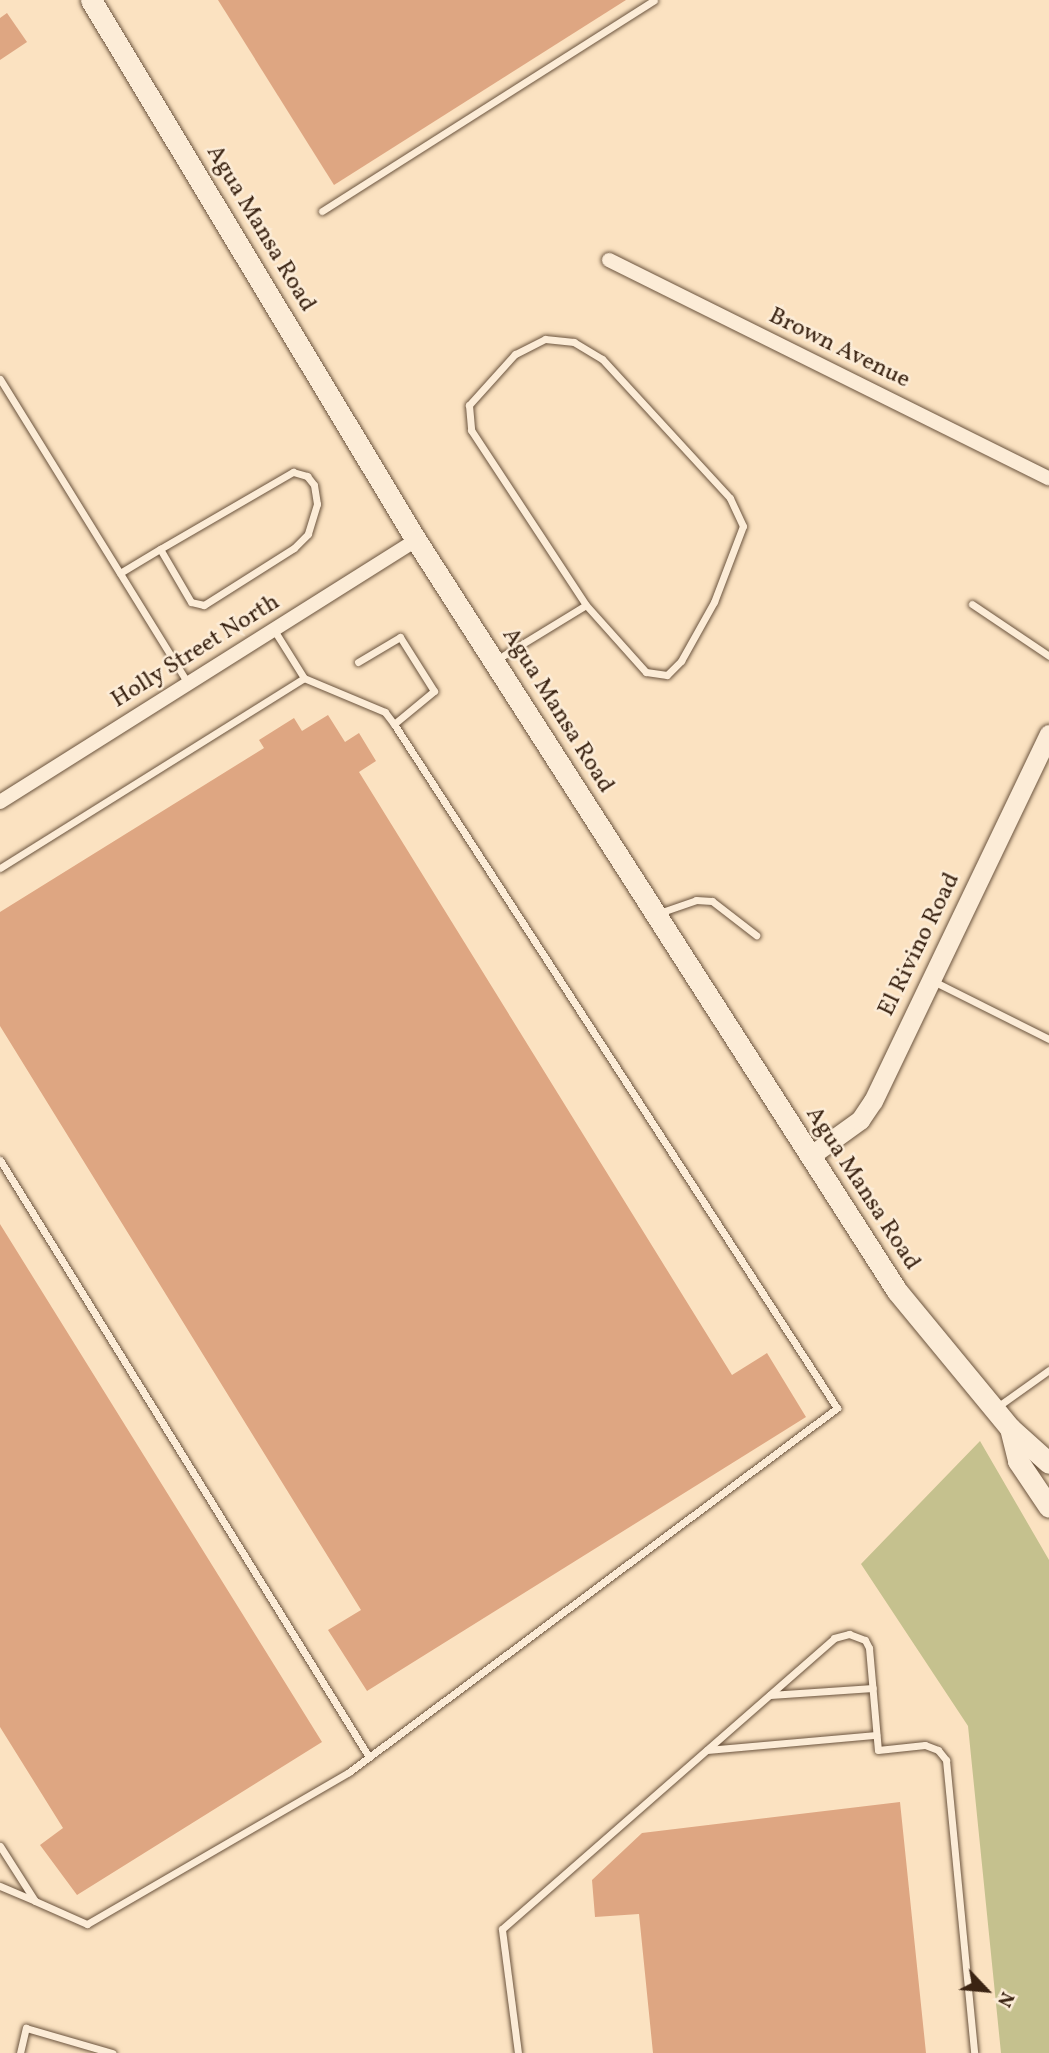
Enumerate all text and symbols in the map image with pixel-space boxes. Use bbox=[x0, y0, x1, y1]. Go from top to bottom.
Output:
street label: Agua Mansa Road bbox=[199, 140, 321, 318]
street label: Brown Avenue bbox=[764, 302, 914, 396]
street label: Holly Street North bbox=[106, 588, 286, 716]
street label: Agua Mansa Road bbox=[495, 623, 619, 799]
street label: El Rivino Road bbox=[873, 869, 967, 1021]
street label: Agua Mansa Road bbox=[798, 1102, 926, 1276]
north arrow bbox=[951, 1955, 1021, 2025]
text: N bbox=[990, 1987, 1020, 2011]

